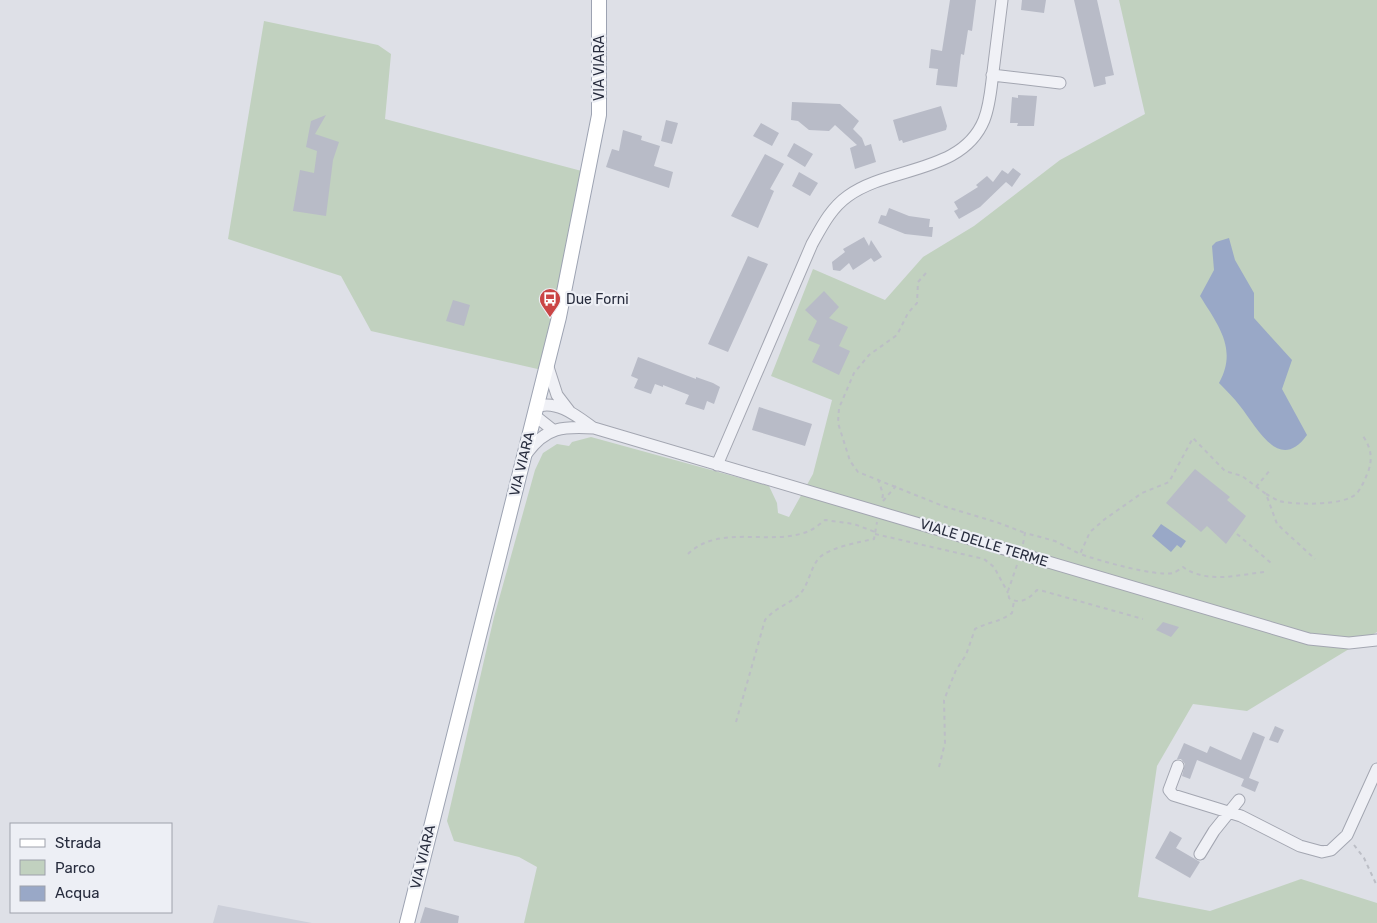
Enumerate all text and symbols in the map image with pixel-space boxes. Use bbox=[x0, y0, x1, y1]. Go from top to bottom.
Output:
street label: VIA VIARA bbox=[591, 34, 608, 101]
bus stop icon: Due Forni bbox=[538, 287, 562, 318]
place label: Due Forni bbox=[566, 291, 629, 308]
street label: VIA VIARA bbox=[506, 429, 538, 498]
street label: VIALE DELLE TERME bbox=[918, 515, 1050, 571]
street label: VIA VIARA bbox=[407, 822, 439, 891]
legend bbox=[10, 823, 172, 913]
text: Strada bbox=[55, 834, 101, 852]
text: Parco bbox=[55, 859, 95, 877]
text: Acqua bbox=[55, 884, 100, 902]

